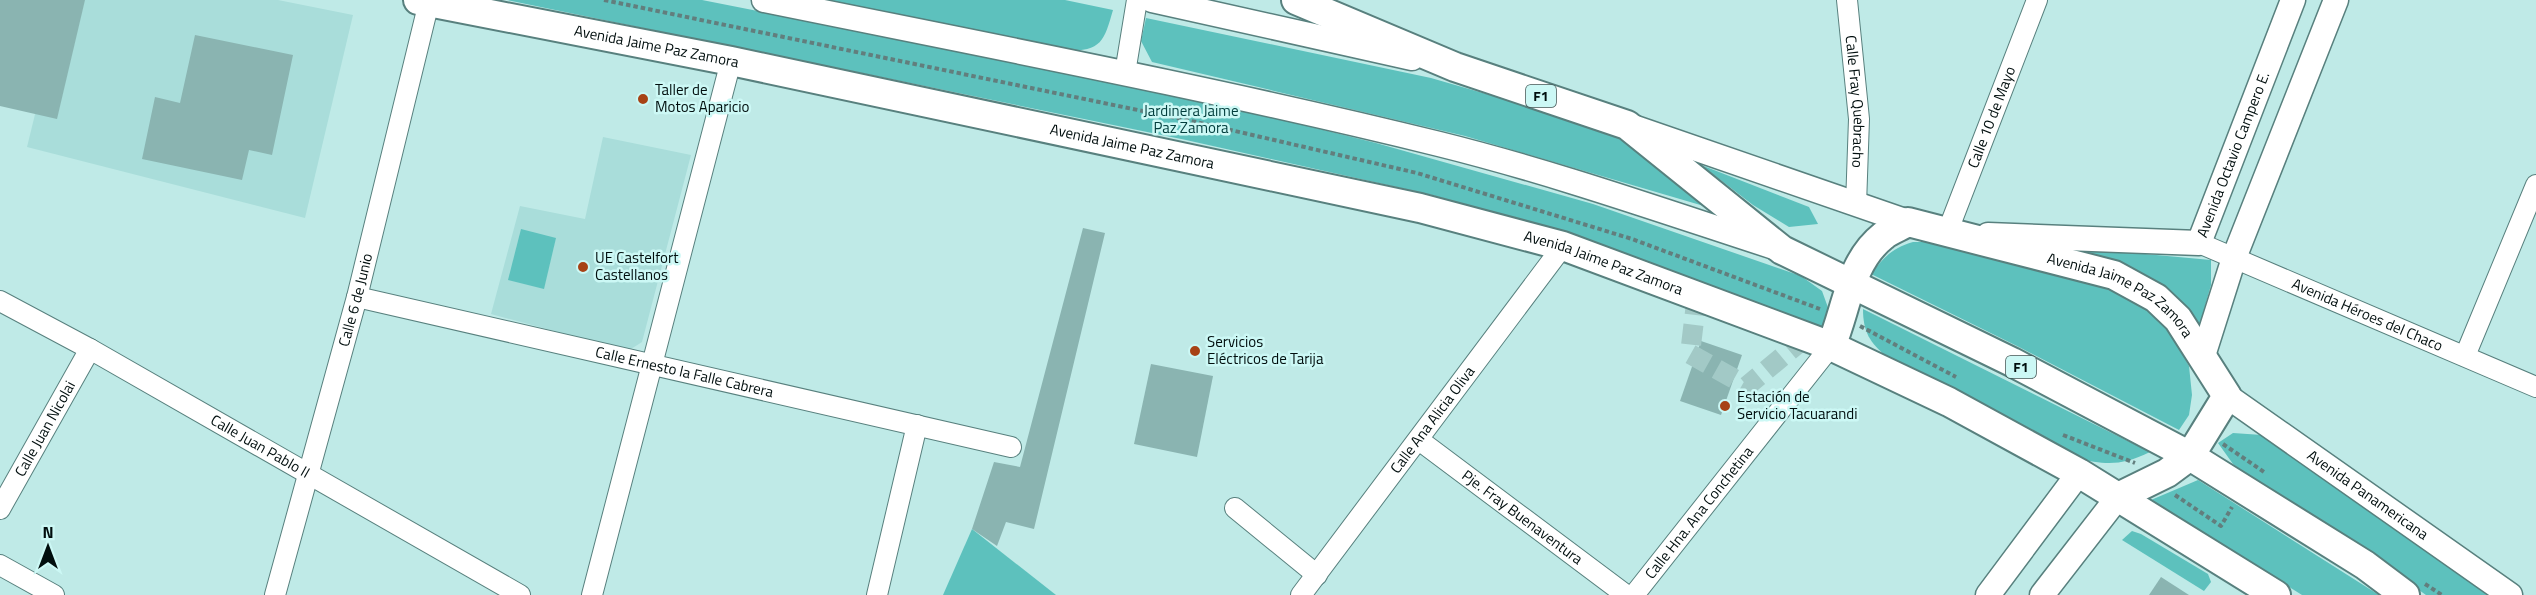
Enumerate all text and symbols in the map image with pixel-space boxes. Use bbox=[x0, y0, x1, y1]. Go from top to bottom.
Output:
street label: Avenida Jaime Paz Zamora bbox=[572, 19, 742, 73]
street label: Calle Fray Quebracho bbox=[1840, 34, 1871, 168]
street label: Calle 10 de Mayo bbox=[1961, 63, 2021, 171]
street label: Avenida Octavio Campero E. bbox=[2190, 68, 2275, 241]
place label: Taller de Motos Aparicio bbox=[655, 78, 750, 118]
road number: F1 bbox=[1526, 85, 1556, 107]
marker: Taller de Motos Aparicio bbox=[636, 92, 650, 106]
park label: Jardinera Jaime Paz Zamora bbox=[1144, 99, 1238, 139]
street label: Avenida Jaime Paz Zamora bbox=[1048, 117, 1217, 175]
street label: Avenida Jaime Paz Zamora bbox=[1522, 224, 1687, 301]
place label: UE Castelfort Castellanos bbox=[595, 246, 679, 286]
street label: Avenida Jaime Paz Zamora bbox=[2045, 246, 2199, 343]
street label: Calle 6 de Junio bbox=[332, 251, 378, 349]
marker: UE Castelfort Castellanos bbox=[576, 260, 590, 274]
street label: Avenida Héroes del Chaco bbox=[2288, 272, 2447, 357]
place label: Servicios Eléctricos de Tarija bbox=[1207, 330, 1324, 370]
street label: Calle Ernesto la Falle Cabrera bbox=[593, 340, 776, 403]
marker: Servicios Eléctricos de Tarija bbox=[1188, 344, 1202, 358]
road number: F1 bbox=[2006, 356, 2036, 378]
street label: Calle Ana Alicia Oliva bbox=[1384, 361, 1480, 478]
street label: Calle Juan Nicolai bbox=[8, 376, 81, 481]
place label: Estación de Servicio Tacuarandi bbox=[1737, 385, 1858, 425]
marker: Estación de Servicio Tacuarandi bbox=[1718, 399, 1732, 413]
street label: Calle Juan Pablo II bbox=[206, 408, 314, 483]
street label: Calle Hna. Ana Conchetina bbox=[1639, 441, 1759, 584]
street label: Avenida Panamericana bbox=[2303, 444, 2434, 546]
street label: Pje. Fray Buenaventura bbox=[1457, 464, 1588, 570]
north arrow bbox=[18, 517, 78, 577]
text: N bbox=[42, 520, 54, 544]

